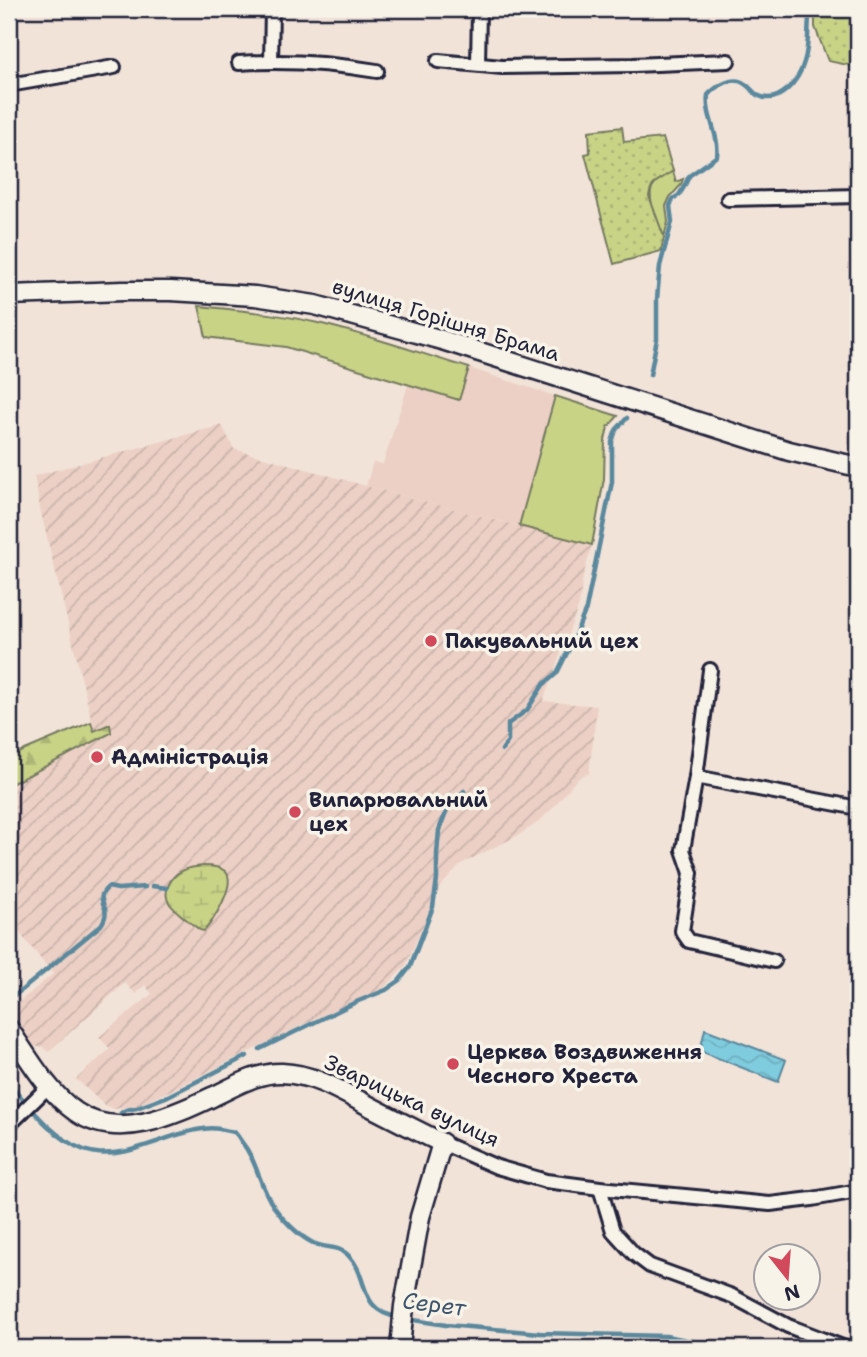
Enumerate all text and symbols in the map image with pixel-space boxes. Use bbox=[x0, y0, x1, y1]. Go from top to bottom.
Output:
street label: вулиця Горішня Брама bbox=[329, 272, 563, 368]
place label: Пакувальний цех bbox=[445, 627, 638, 655]
marker: Пакувальний цех bbox=[423, 633, 439, 649]
place label: Адміністрація bbox=[111, 743, 269, 771]
marker: Адміністрація bbox=[89, 749, 105, 765]
place label: Випарювальний цех bbox=[309, 786, 488, 838]
marker: Випарювальний цех bbox=[287, 804, 303, 820]
place label: Церква Воздвиження Чесного Хреста bbox=[467, 1038, 702, 1090]
street label: Зварицька вулиця bbox=[320, 1048, 504, 1154]
marker: Церква Воздвиження Чесного Хреста bbox=[445, 1056, 461, 1072]
north arrow bbox=[752, 1242, 822, 1312]
text: N bbox=[781, 1279, 803, 1307]
water label: Серет bbox=[401, 1285, 469, 1323]

